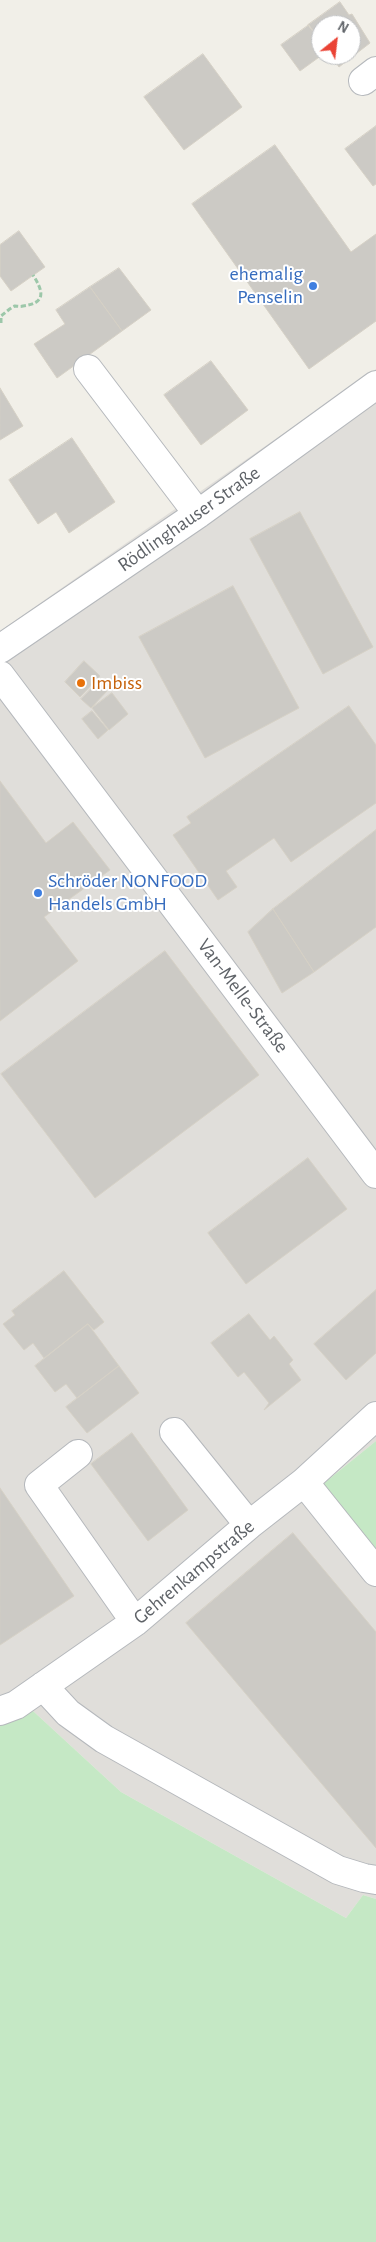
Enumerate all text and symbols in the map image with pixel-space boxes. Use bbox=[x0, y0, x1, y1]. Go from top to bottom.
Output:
north arrow bbox=[311, 15, 361, 65]
text: N bbox=[335, 19, 350, 36]
place label: ehemalig Penselin bbox=[229, 262, 303, 309]
marker: ehemalig Penselin bbox=[307, 280, 319, 292]
street label: Rödlinghauser Straße bbox=[113, 461, 265, 577]
place label: Imbiss bbox=[91, 671, 142, 695]
marker: Imbiss bbox=[75, 677, 87, 689]
place label: Schröder NONFOOD Handels GmbH bbox=[48, 869, 207, 916]
marker: Schröder NONFOOD Handels GmbH bbox=[32, 887, 44, 899]
street label: Van-Melle-Straße bbox=[192, 934, 294, 1058]
street label: Gehrenkampstraße bbox=[129, 1514, 259, 1630]

